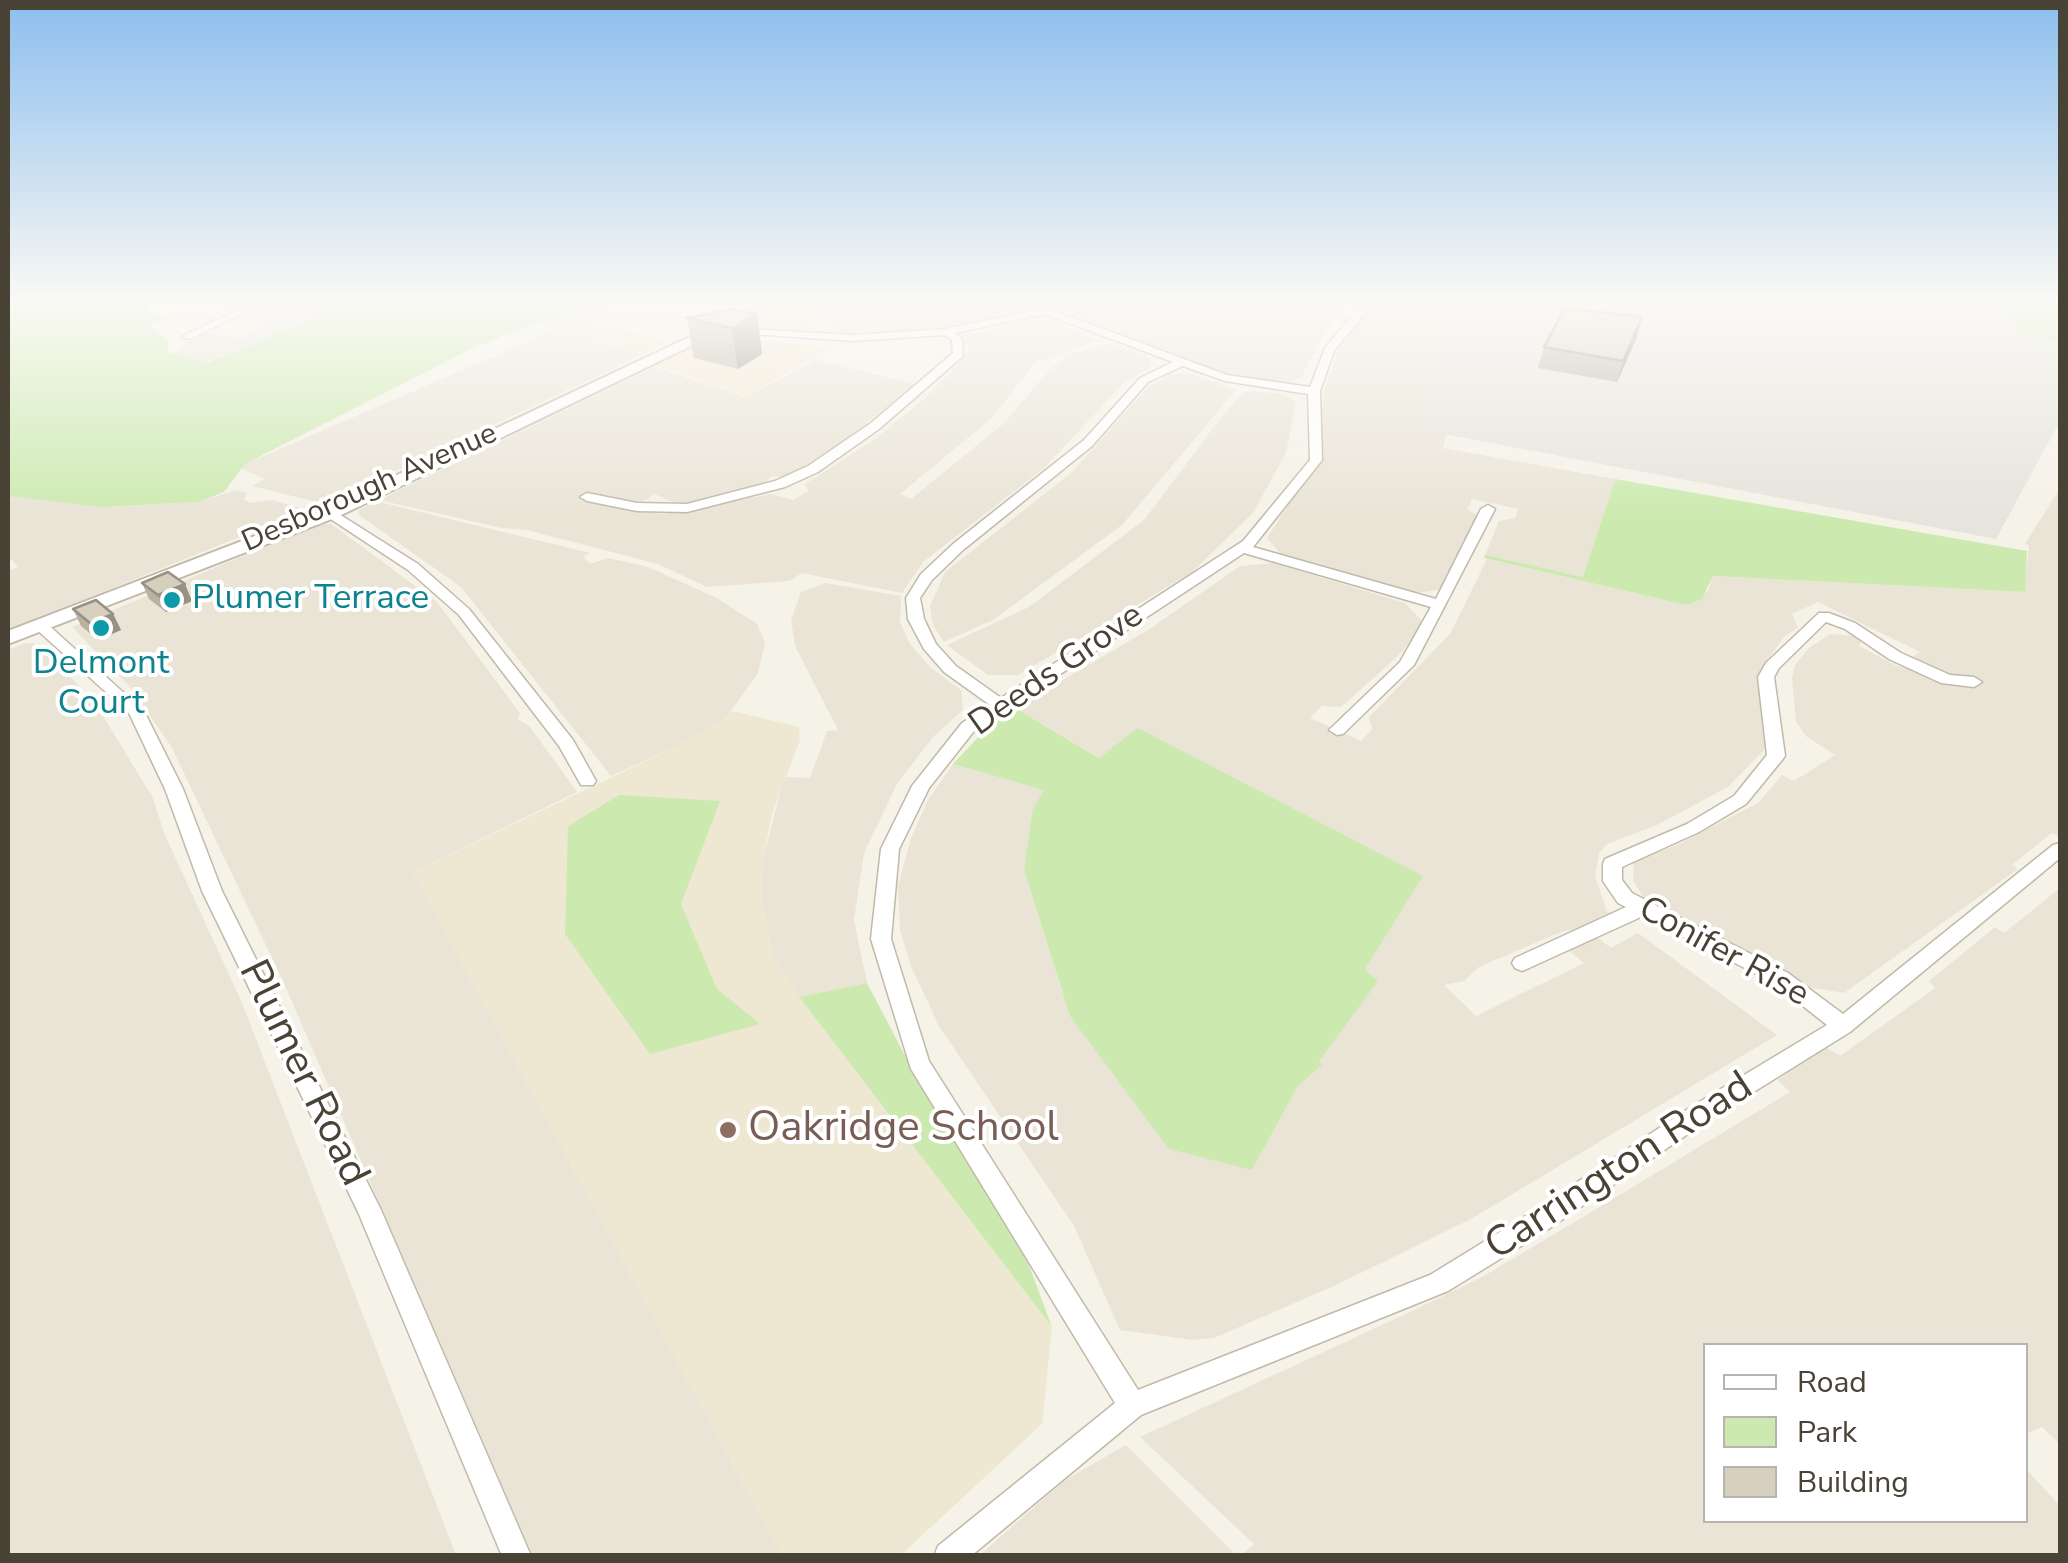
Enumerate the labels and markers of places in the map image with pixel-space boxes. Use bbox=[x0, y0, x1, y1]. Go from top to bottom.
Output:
place label: Plumer Terrace bbox=[192, 579, 429, 621]
marker: Plumer Terrace bbox=[161, 589, 183, 611]
marker: Delmont Court bbox=[90, 617, 112, 639]
place label: Delmont Court bbox=[33, 644, 169, 726]
place label: Oakridge School bbox=[748, 1105, 1059, 1155]
marker: Oakridge School bbox=[717, 1119, 739, 1141]

